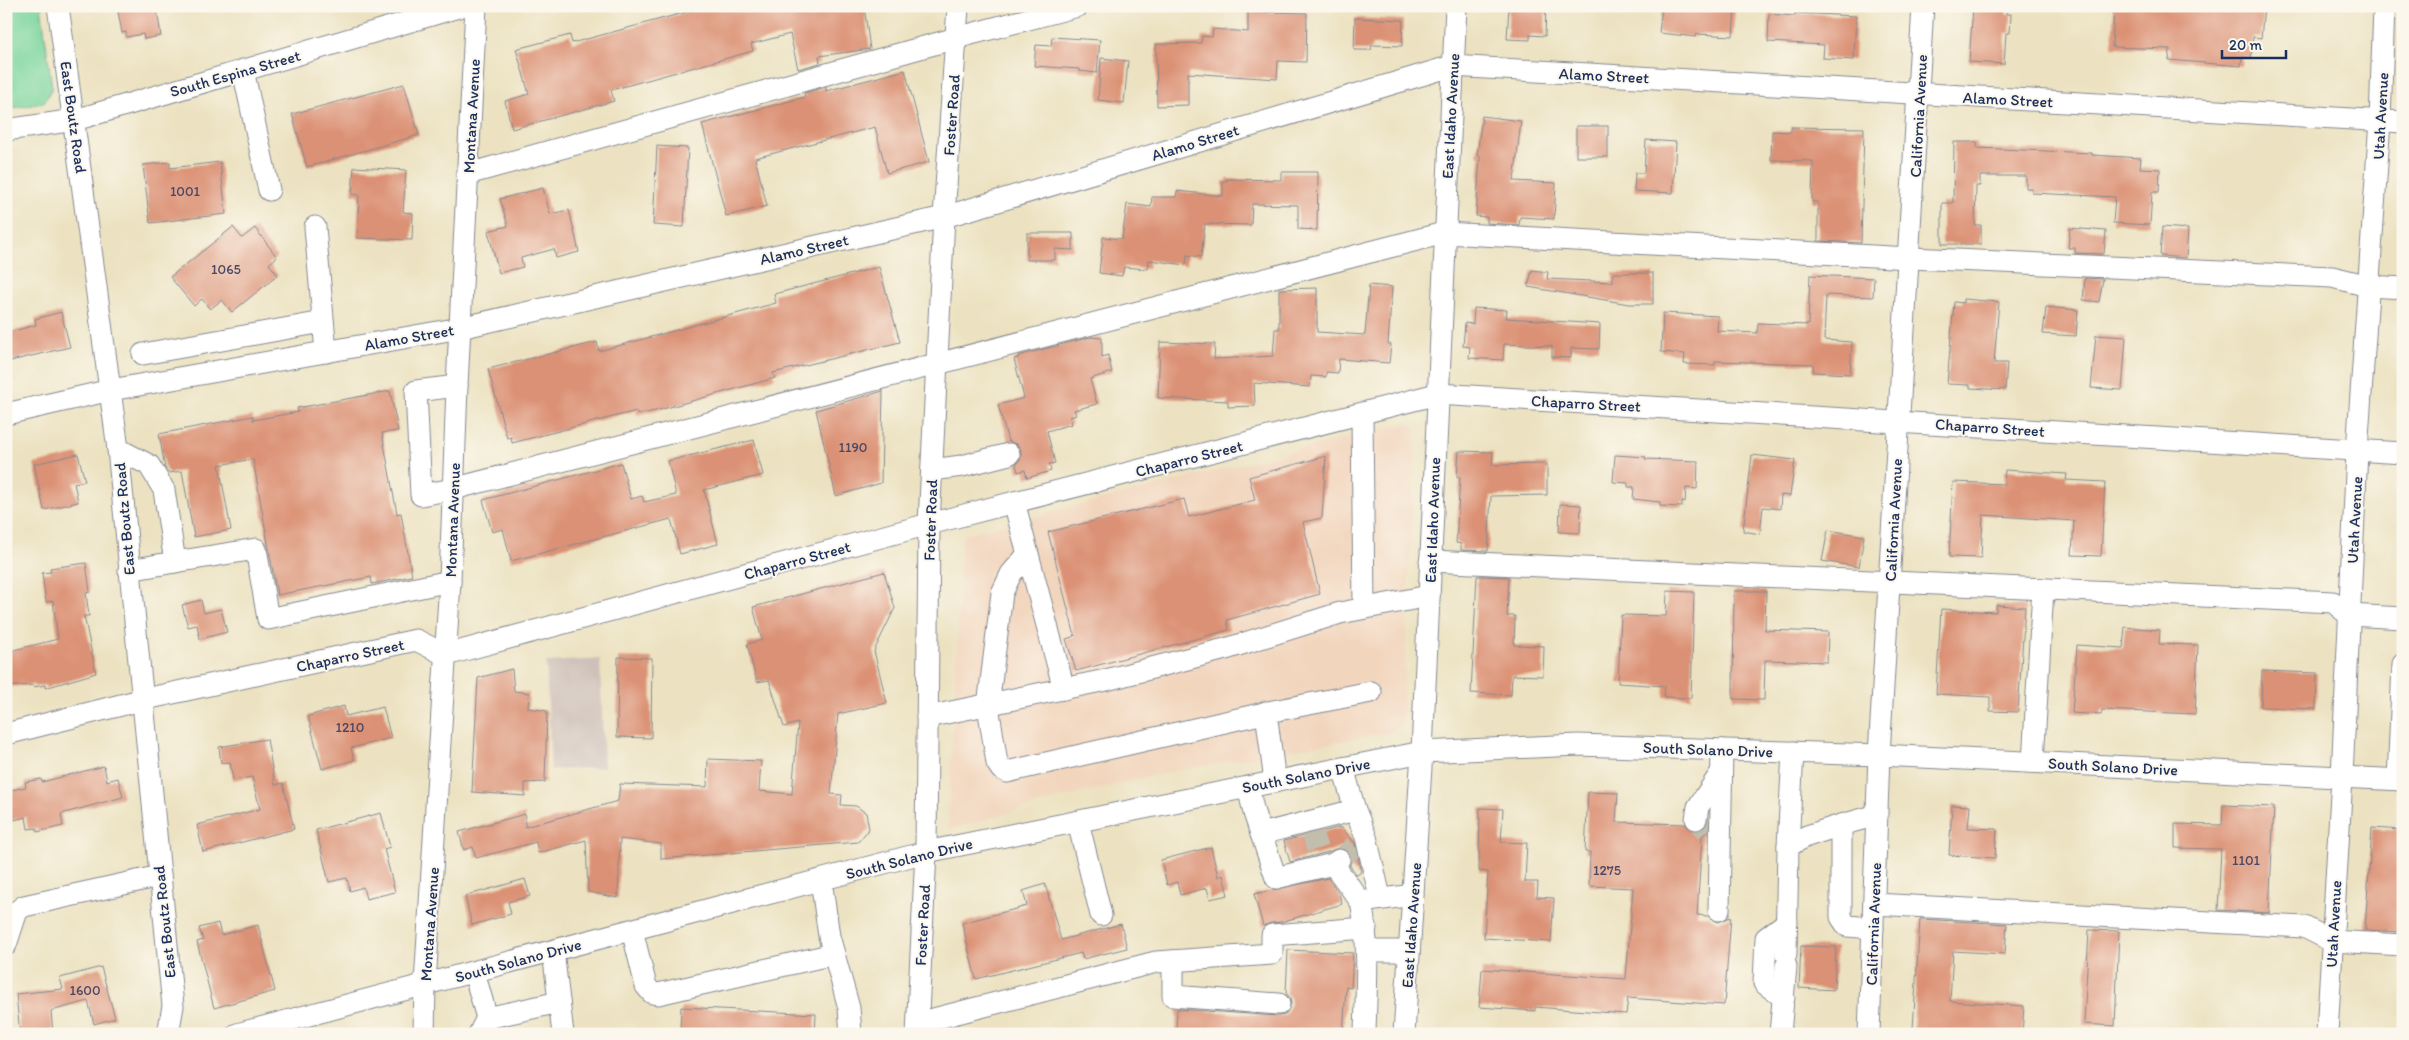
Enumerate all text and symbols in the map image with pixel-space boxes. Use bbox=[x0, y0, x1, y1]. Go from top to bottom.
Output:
scale bar bbox=[2222, 28, 2285, 60]
text: 20 m bbox=[2229, 36, 2263, 54]
street label: South Espina Street bbox=[168, 46, 303, 101]
street label: East Idaho Avenue bbox=[1438, 52, 1463, 179]
street label: California Avenue bbox=[1906, 54, 1931, 178]
street label: Montana Avenue bbox=[459, 58, 484, 174]
street label: East Boutz Road bbox=[56, 60, 91, 175]
street label: Alamo Street bbox=[1558, 64, 1650, 87]
street label: Utah Avenue bbox=[2369, 72, 2392, 160]
street label: Foster Road bbox=[939, 74, 964, 156]
street label: Alamo Street bbox=[1962, 88, 2054, 111]
street label: Alamo Street bbox=[1149, 120, 1241, 165]
house number: 1001 bbox=[170, 183, 201, 200]
street label: Alamo Street bbox=[758, 230, 850, 269]
house number: 1065 bbox=[211, 261, 241, 278]
street label: Alamo Street bbox=[363, 320, 455, 355]
street label: Chaparro Street bbox=[1531, 391, 1641, 416]
street label: Chaparro Street bbox=[1934, 414, 2046, 441]
street label: Chaparro Street bbox=[1133, 436, 1245, 481]
house number: 1190 bbox=[839, 439, 867, 456]
street label: East Idaho Avenue bbox=[1421, 457, 1444, 583]
street label: California Avenue bbox=[1881, 458, 1906, 582]
street label: East Boutz Road bbox=[110, 462, 139, 576]
street label: Montana Avenue bbox=[441, 462, 464, 578]
street label: Utah Avenue bbox=[2343, 476, 2366, 564]
street label: Foster Road bbox=[920, 479, 941, 561]
street label: Chaparro Street bbox=[742, 537, 853, 584]
street label: Chaparro Street bbox=[294, 635, 406, 676]
house number: 1210 bbox=[336, 719, 364, 736]
street label: South Solano Drive bbox=[1643, 738, 1773, 761]
street label: South Solano Drive bbox=[1240, 754, 1372, 797]
street label: South Solano Drive bbox=[2047, 754, 2178, 779]
street label: South Solano Drive bbox=[844, 834, 975, 883]
house number: 1101 bbox=[2232, 852, 2261, 869]
street label: East Idaho Avenue bbox=[1398, 861, 1425, 988]
house number: 1275 bbox=[1593, 862, 1621, 879]
street label: California Avenue bbox=[1862, 862, 1885, 986]
street label: East Boutz Road bbox=[149, 864, 180, 979]
street label: Montana Avenue bbox=[416, 866, 443, 982]
street label: Utah Avenue bbox=[2322, 880, 2345, 968]
street label: Foster Road bbox=[911, 884, 934, 966]
street label: South Solano Drive bbox=[453, 934, 583, 987]
house number: 1600 bbox=[69, 982, 101, 999]

